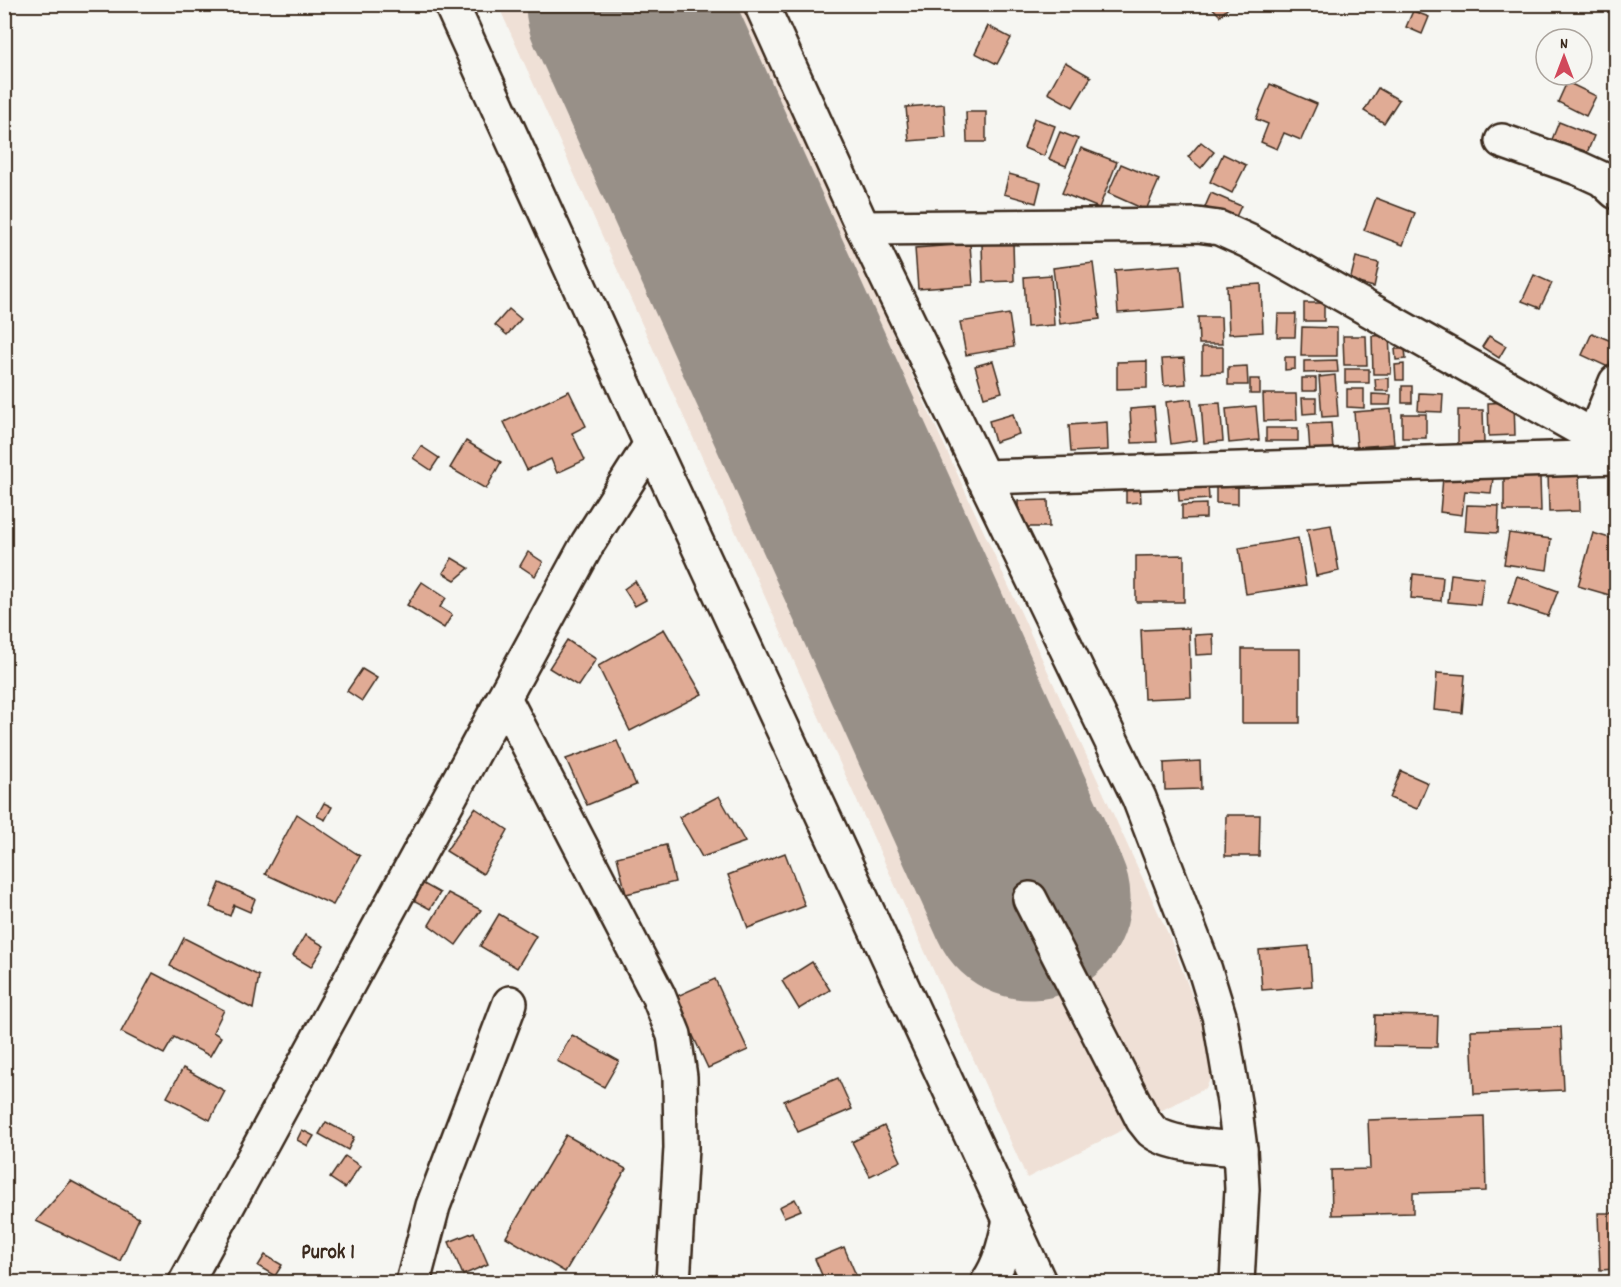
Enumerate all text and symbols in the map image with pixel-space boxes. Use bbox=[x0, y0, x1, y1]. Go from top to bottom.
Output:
north arrow bbox=[1534, 27, 1594, 87]
text: N bbox=[1560, 33, 1568, 56]
district label: Purok 1 bbox=[301, 1239, 355, 1269]

